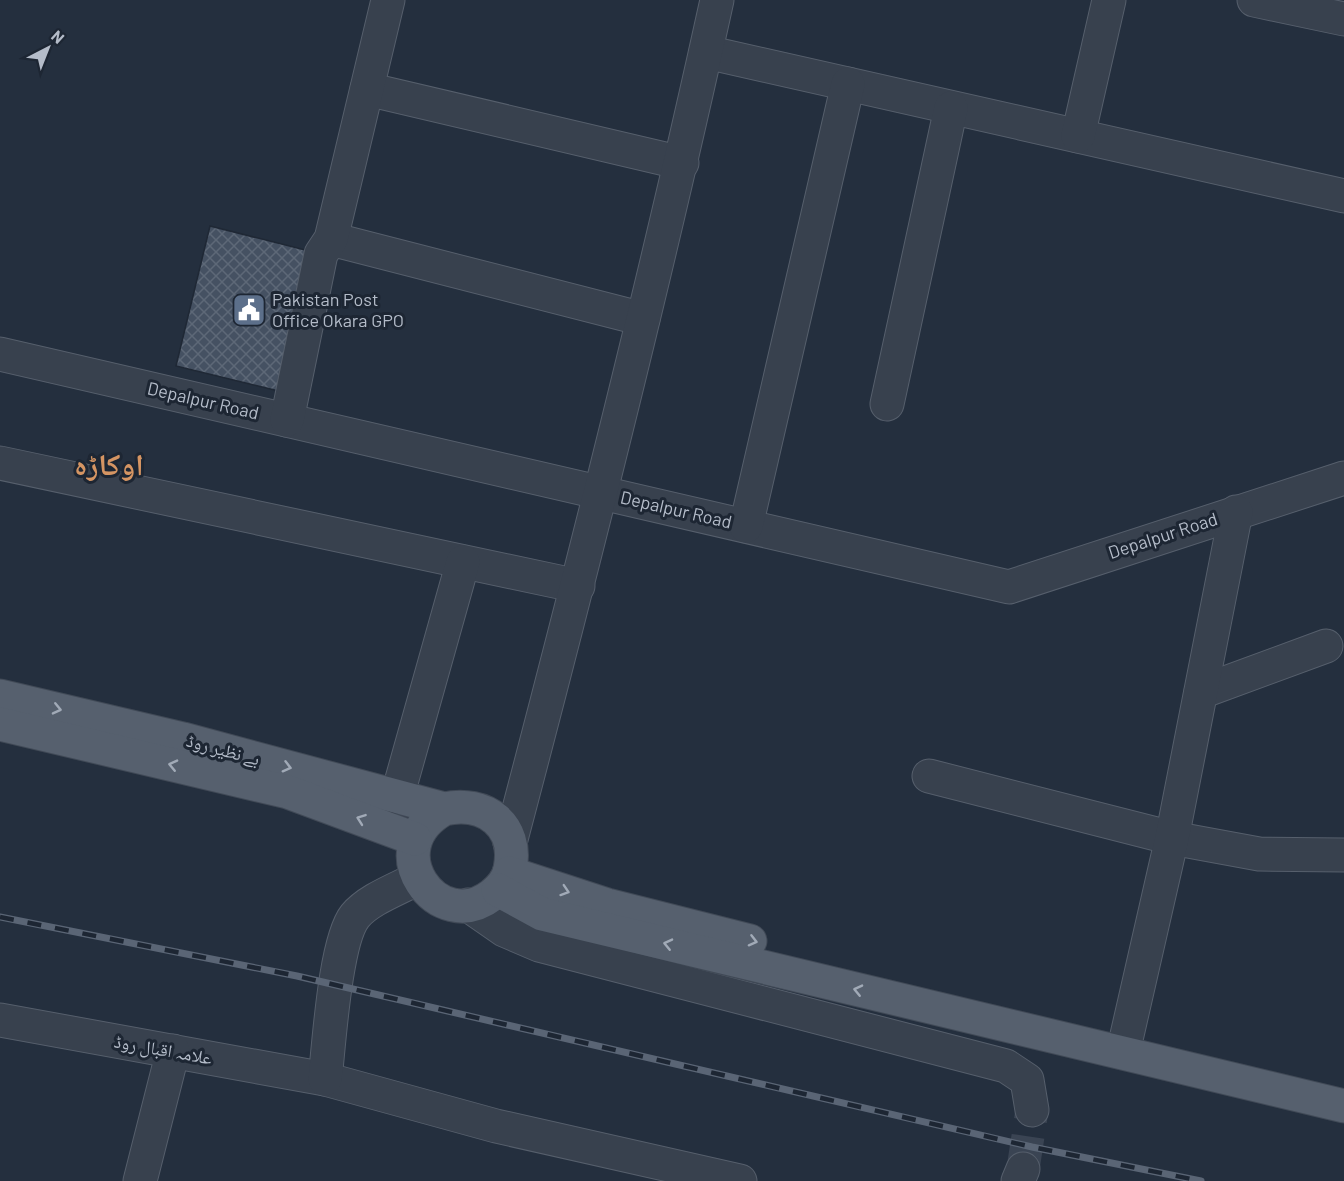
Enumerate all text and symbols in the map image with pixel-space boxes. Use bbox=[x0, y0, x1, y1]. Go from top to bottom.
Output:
north arrow bbox=[18, 18, 78, 78]
text: N bbox=[48, 26, 69, 47]
place label: Pakistan Post Office Okara GPO bbox=[272, 288, 404, 331]
public building icon: Pakistan Post Office Okara GPO bbox=[231, 292, 267, 328]
street label: Depalpur Road bbox=[145, 377, 261, 424]
district label: اوکاڑہ bbox=[74, 445, 144, 481]
street label: Depalpur Road bbox=[618, 486, 734, 533]
street label: Depalpur Road bbox=[1105, 507, 1220, 563]
one-way arrow bbox=[52, 702, 62, 715]
street label: بے نظیر روڈ bbox=[184, 729, 262, 770]
one-way arrow bbox=[169, 759, 179, 772]
one-way arrow bbox=[281, 760, 292, 772]
one-way arrow bbox=[356, 813, 366, 826]
one-way arrow bbox=[559, 884, 570, 896]
one-way arrow bbox=[748, 934, 758, 947]
one-way arrow bbox=[664, 939, 674, 952]
one-way arrow bbox=[853, 984, 863, 997]
street label: علامہ اقبال روڈ bbox=[112, 1030, 214, 1069]

